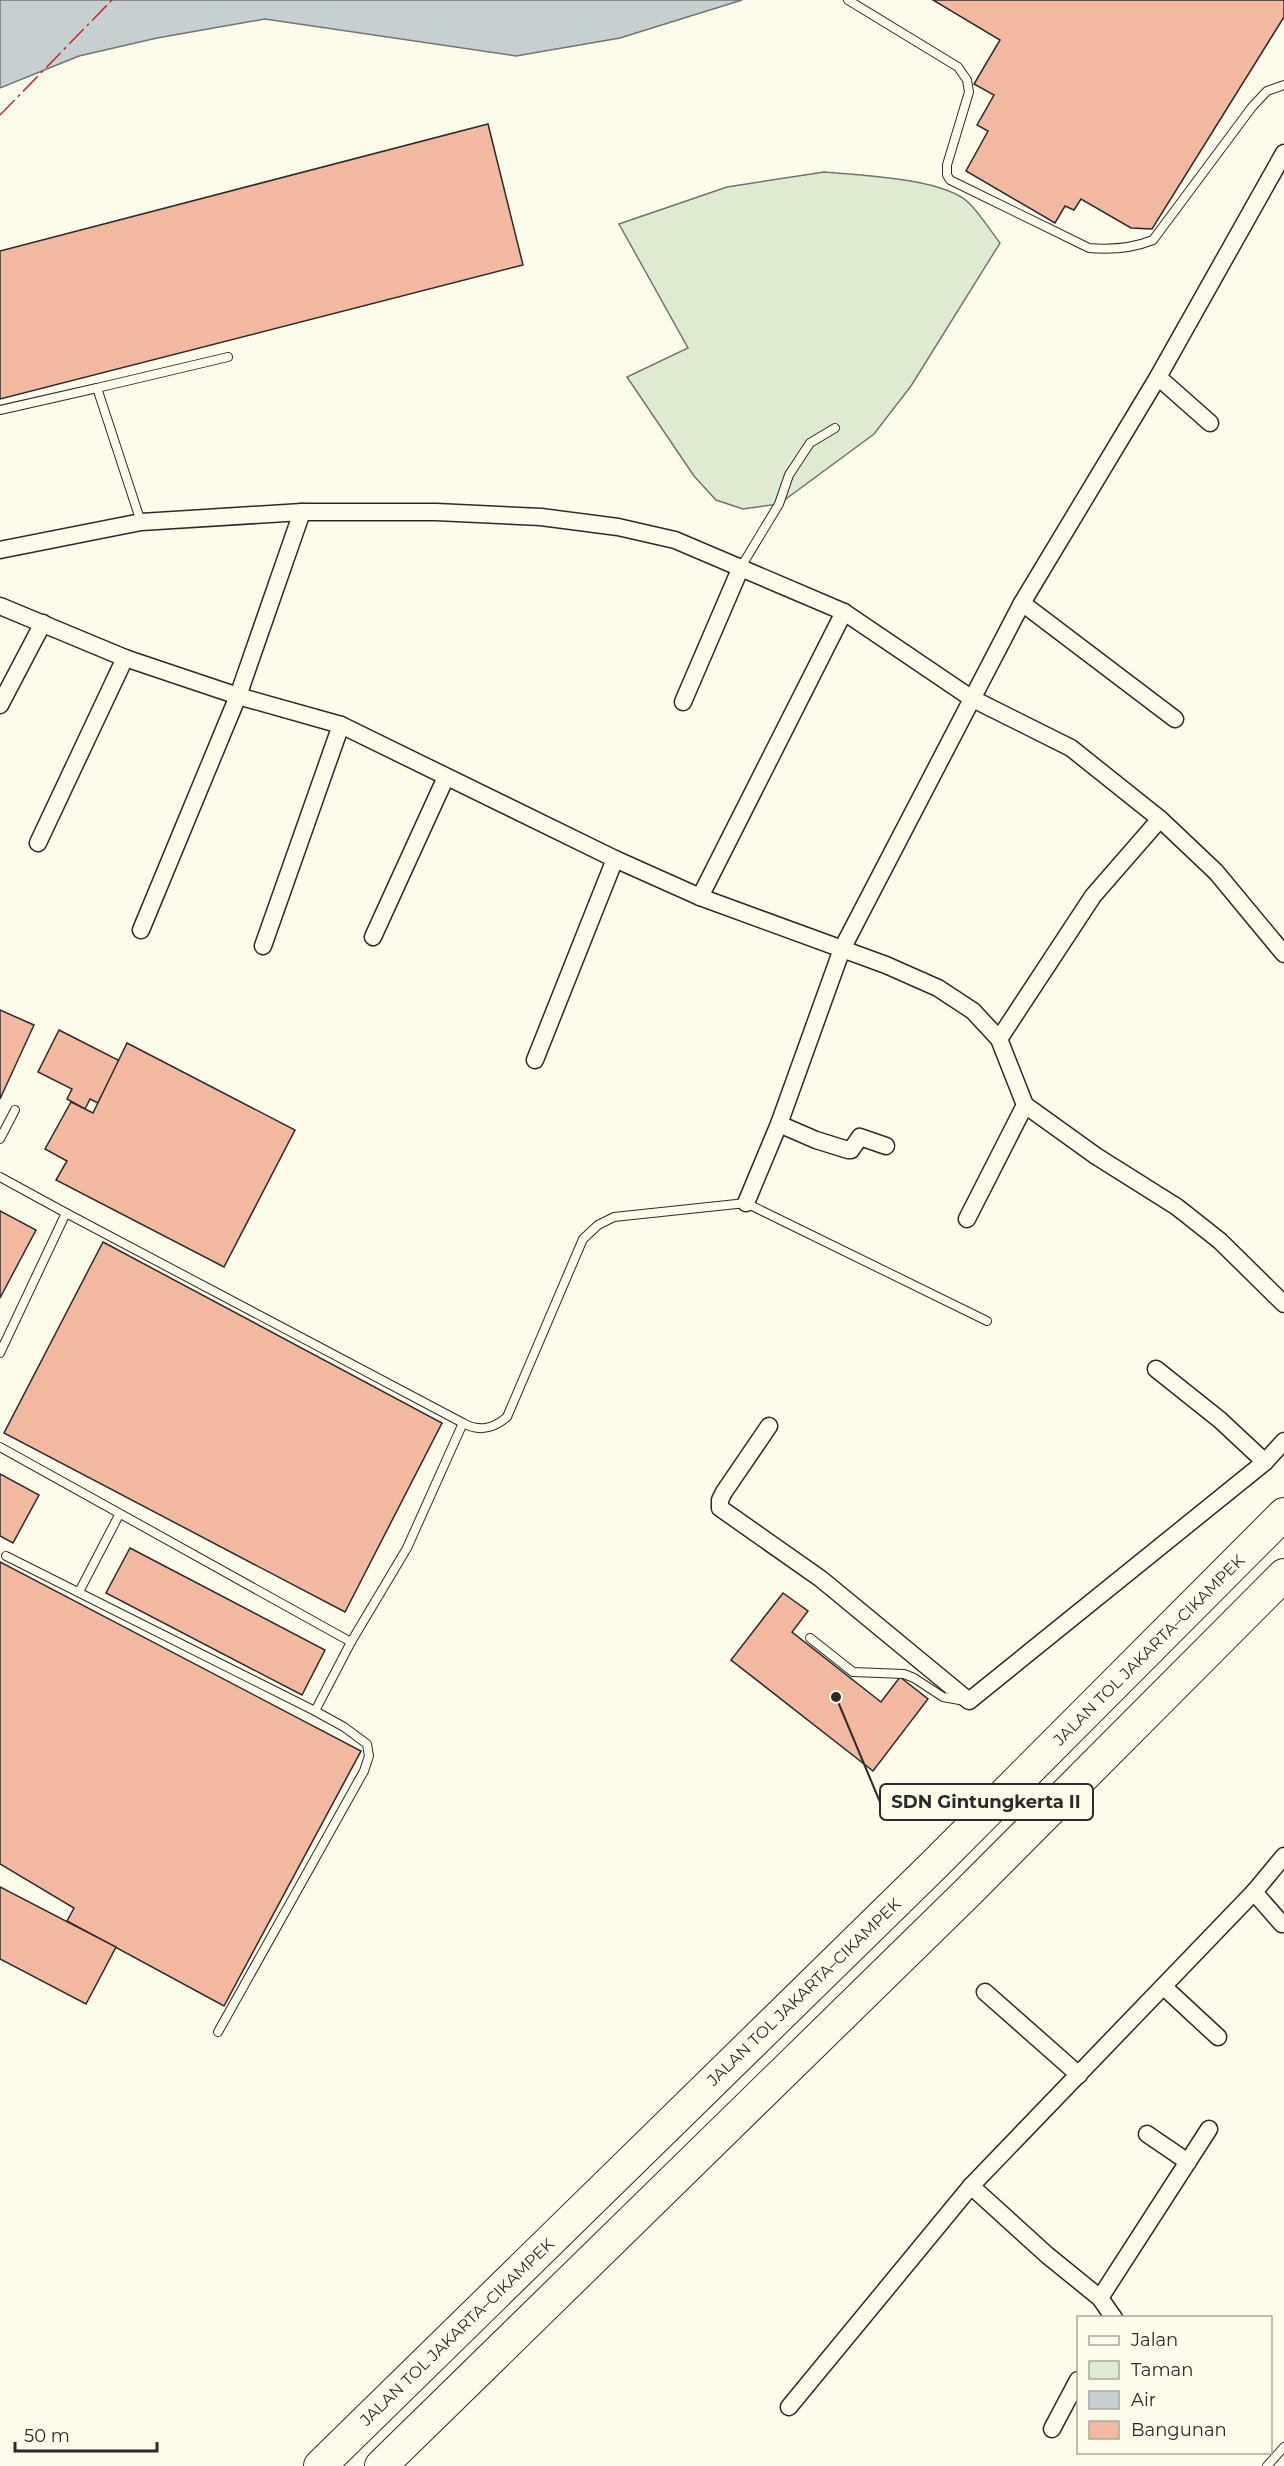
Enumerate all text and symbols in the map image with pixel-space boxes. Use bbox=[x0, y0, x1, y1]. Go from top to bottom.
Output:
street label: JALAN TOL JAKARTA–CIKAMPEK bbox=[1049, 1550, 1249, 1750]
callout: SDN Gintungkerta II bbox=[880, 1784, 1093, 1820]
text: SDN Gintungkerta II bbox=[891, 1791, 1081, 1813]
street label: JALAN TOL JAKARTA–CIKAMPEK bbox=[703, 1894, 905, 2090]
street label: JALAN TOL JAKARTA–CIKAMPEK bbox=[356, 2234, 558, 2430]
legend bbox=[1077, 2316, 1272, 2454]
text: Jalan bbox=[1130, 2329, 1178, 2351]
text: Taman bbox=[1131, 2359, 1193, 2381]
text: Air bbox=[1131, 2389, 1156, 2411]
scale bar bbox=[15, 2415, 158, 2453]
text: Bangunan bbox=[1131, 2419, 1227, 2441]
text: 50 m bbox=[24, 2425, 70, 2447]

